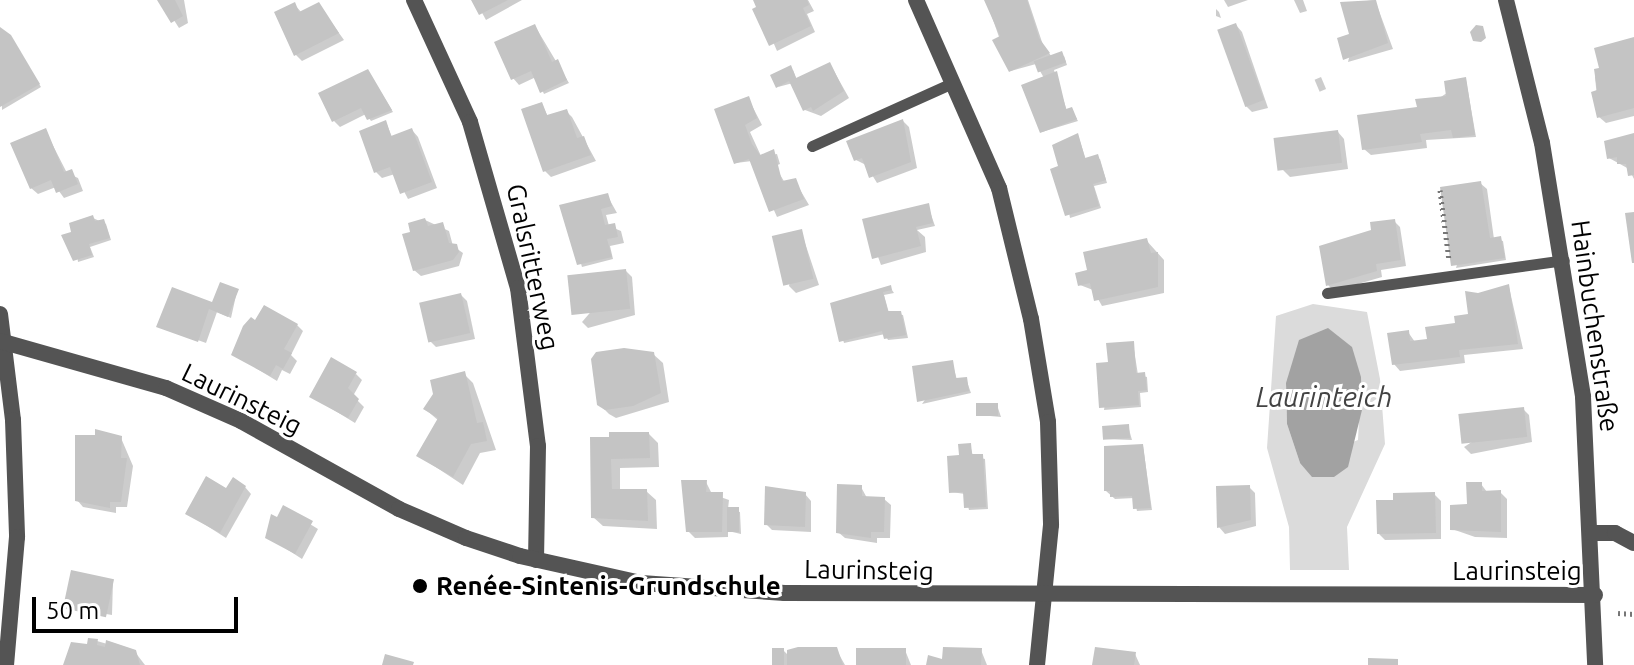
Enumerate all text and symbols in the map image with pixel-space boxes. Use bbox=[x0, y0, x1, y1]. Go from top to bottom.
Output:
street label: Gralsritterweg bbox=[500, 181, 566, 353]
street label: Hainbuchenstraße bbox=[1565, 218, 1625, 434]
street label: Laurinsteig bbox=[177, 357, 307, 441]
water label: Laurinteich bbox=[1256, 380, 1392, 414]
street label: Laurinsteig bbox=[804, 553, 934, 587]
street label: Laurinsteig bbox=[1452, 555, 1582, 587]
place label: Renée-Sintenis-Grundschule bbox=[436, 570, 781, 602]
marker: Renée-Sintenis-Grundschule bbox=[411, 577, 429, 595]
scale bar bbox=[36, 581, 242, 631]
text: 50 m bbox=[46, 597, 99, 624]

